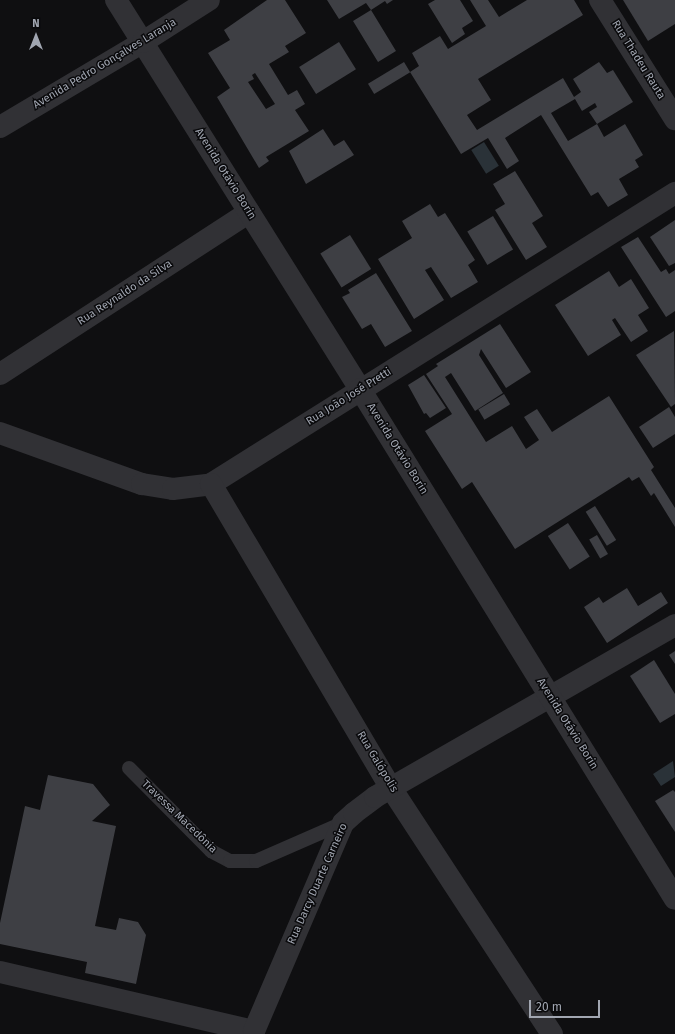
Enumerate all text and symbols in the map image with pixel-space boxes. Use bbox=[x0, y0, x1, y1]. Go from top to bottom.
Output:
north arrow bbox=[16, 16, 56, 56]
street label: Avenida Pedro Gonçalves Laranja bbox=[31, 16, 179, 112]
text: N bbox=[32, 17, 40, 30]
street label: Rua Thadeu Rauta bbox=[608, 18, 668, 102]
street label: Avenida Otávio Borin bbox=[192, 126, 258, 222]
street label: Rua Reynaldo da Silva bbox=[75, 257, 175, 329]
street label: Rua João José Pretti bbox=[304, 365, 394, 429]
street label: Avenida Otávio Borin bbox=[364, 401, 430, 497]
street label: Avenida Otávio Borin bbox=[534, 676, 600, 772]
street label: Rua Galópolis bbox=[354, 729, 400, 795]
street label: Travessa Macedônia bbox=[139, 778, 219, 856]
street label: Rua Darcy Duarte Carneiro bbox=[285, 821, 351, 947]
scale bar bbox=[531, 992, 602, 1018]
text: 20 m bbox=[536, 1000, 562, 1014]

